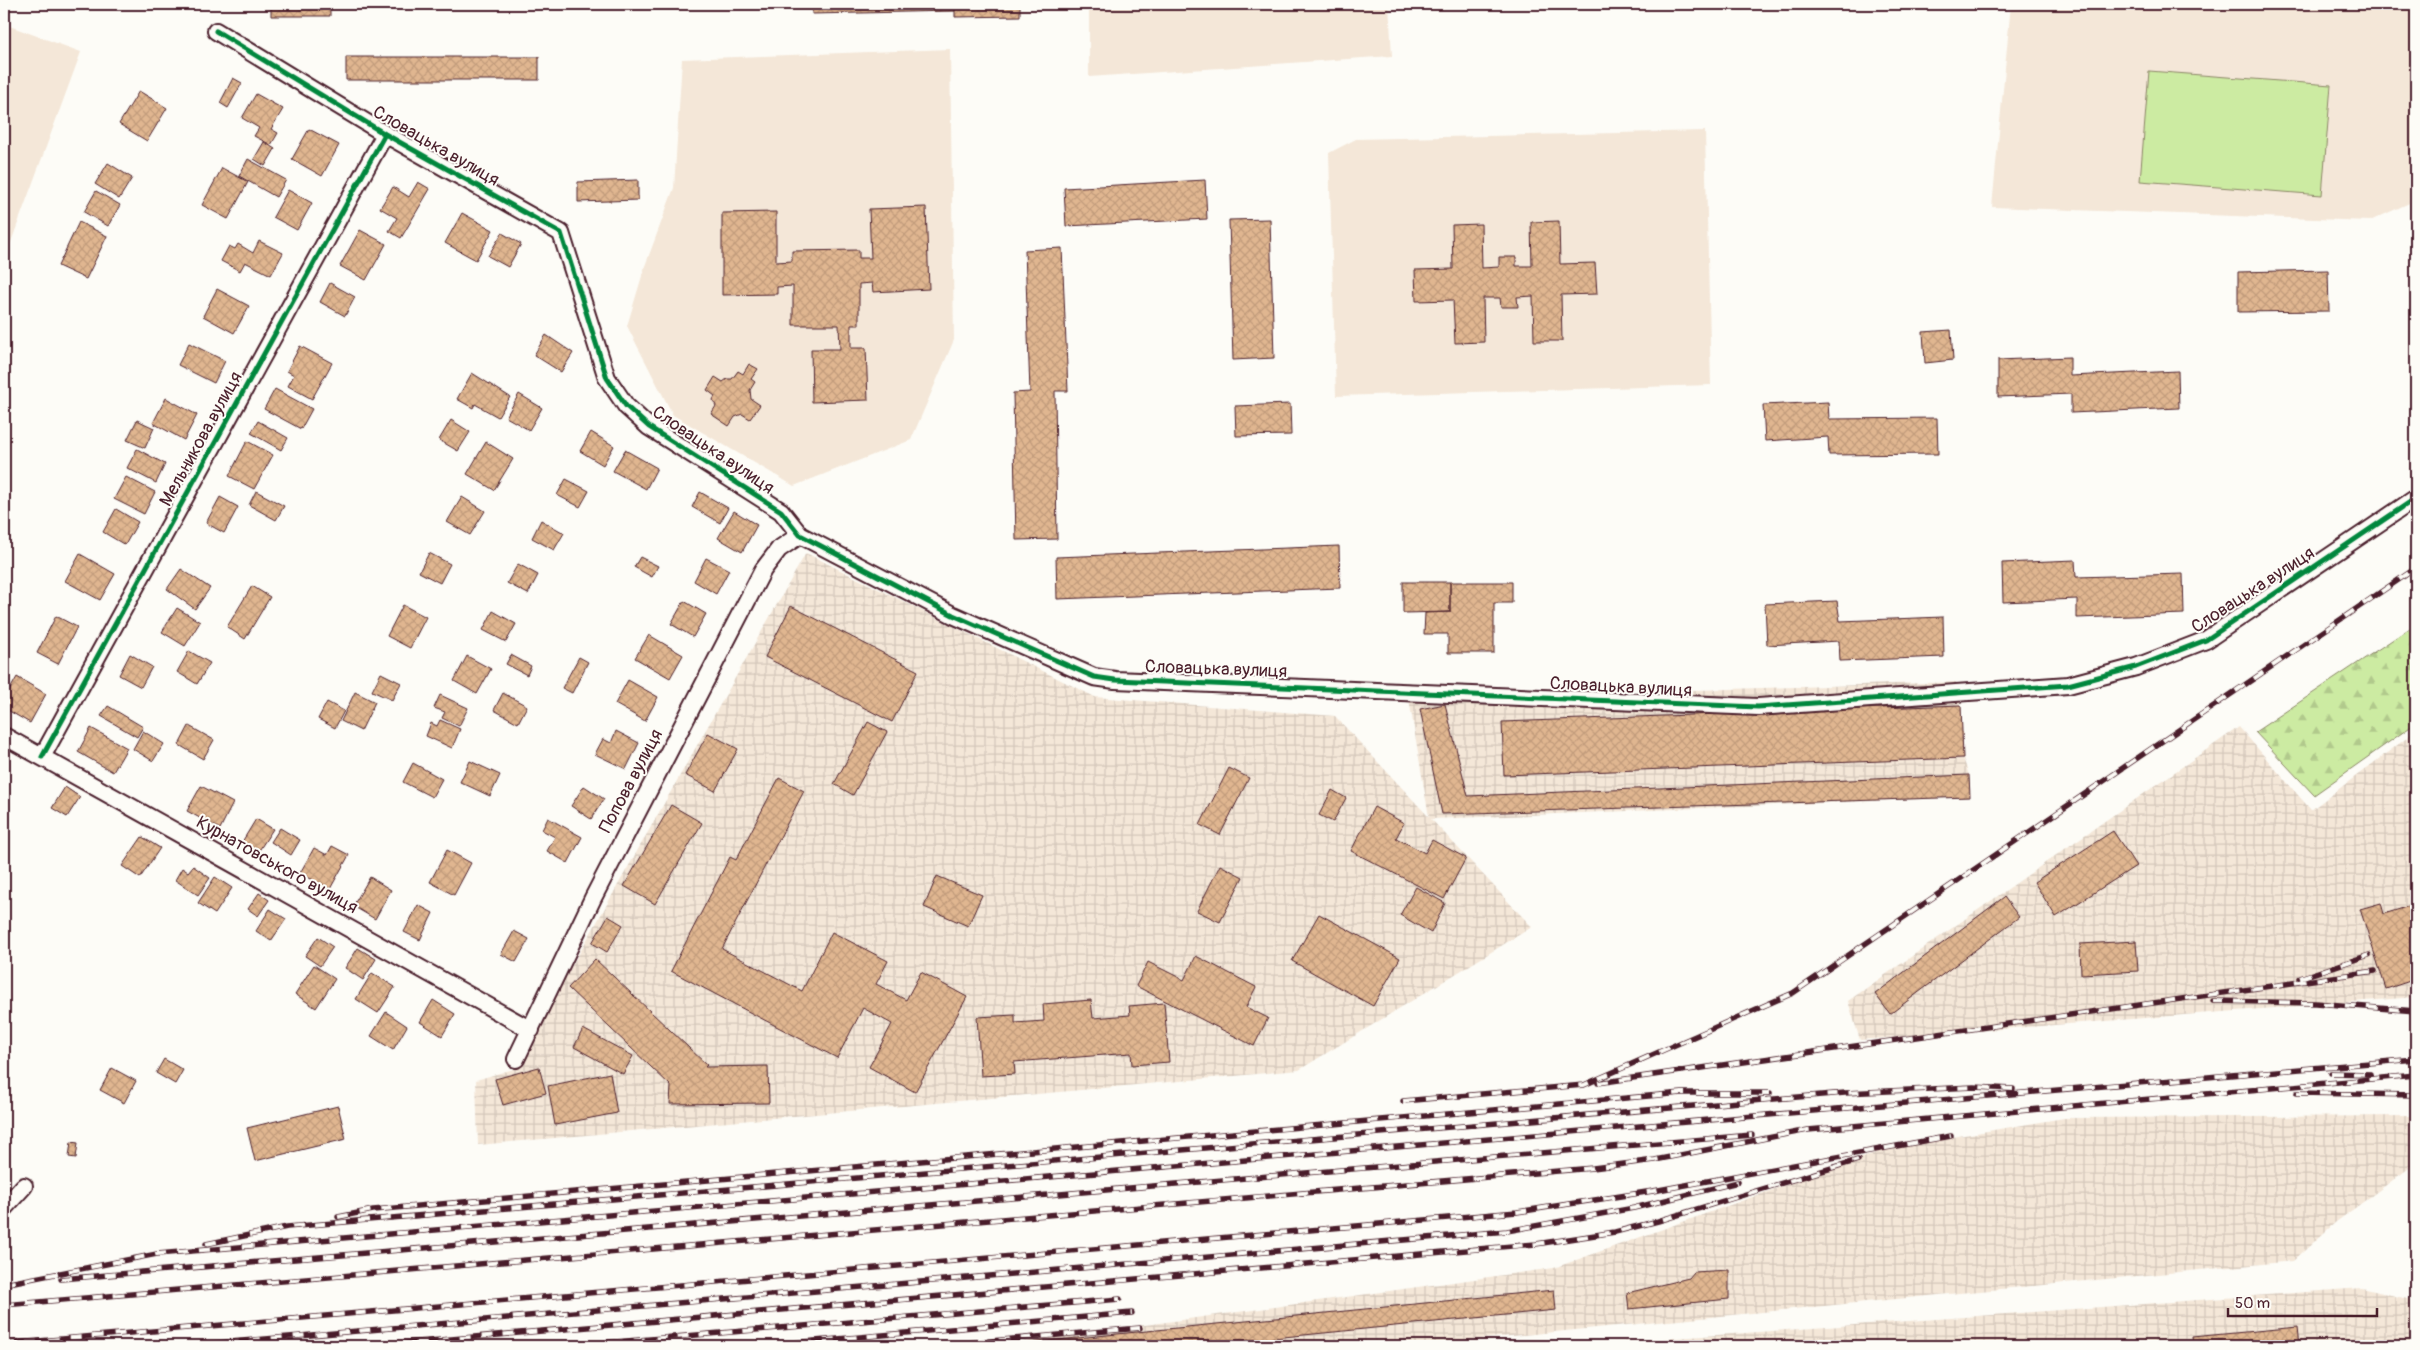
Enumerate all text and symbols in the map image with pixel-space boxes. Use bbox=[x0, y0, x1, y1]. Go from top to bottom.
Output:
street label: Словацька вулиця bbox=[369, 100, 503, 192]
street label: Мельникова вулиця bbox=[154, 368, 248, 510]
street label: Словацька вулиця bbox=[648, 401, 778, 499]
street label: Словацька вулиця bbox=[2187, 542, 2319, 638]
street label: Словацька вулиця bbox=[1144, 655, 1288, 683]
street label: Словацька вулиця bbox=[1549, 672, 1693, 702]
street label: Попова вулиця bbox=[594, 725, 668, 837]
street label: Курнатовського вулиця bbox=[192, 811, 362, 919]
scale bar bbox=[2228, 1285, 2376, 1317]
text: 50 m bbox=[2235, 1294, 2270, 1313]

